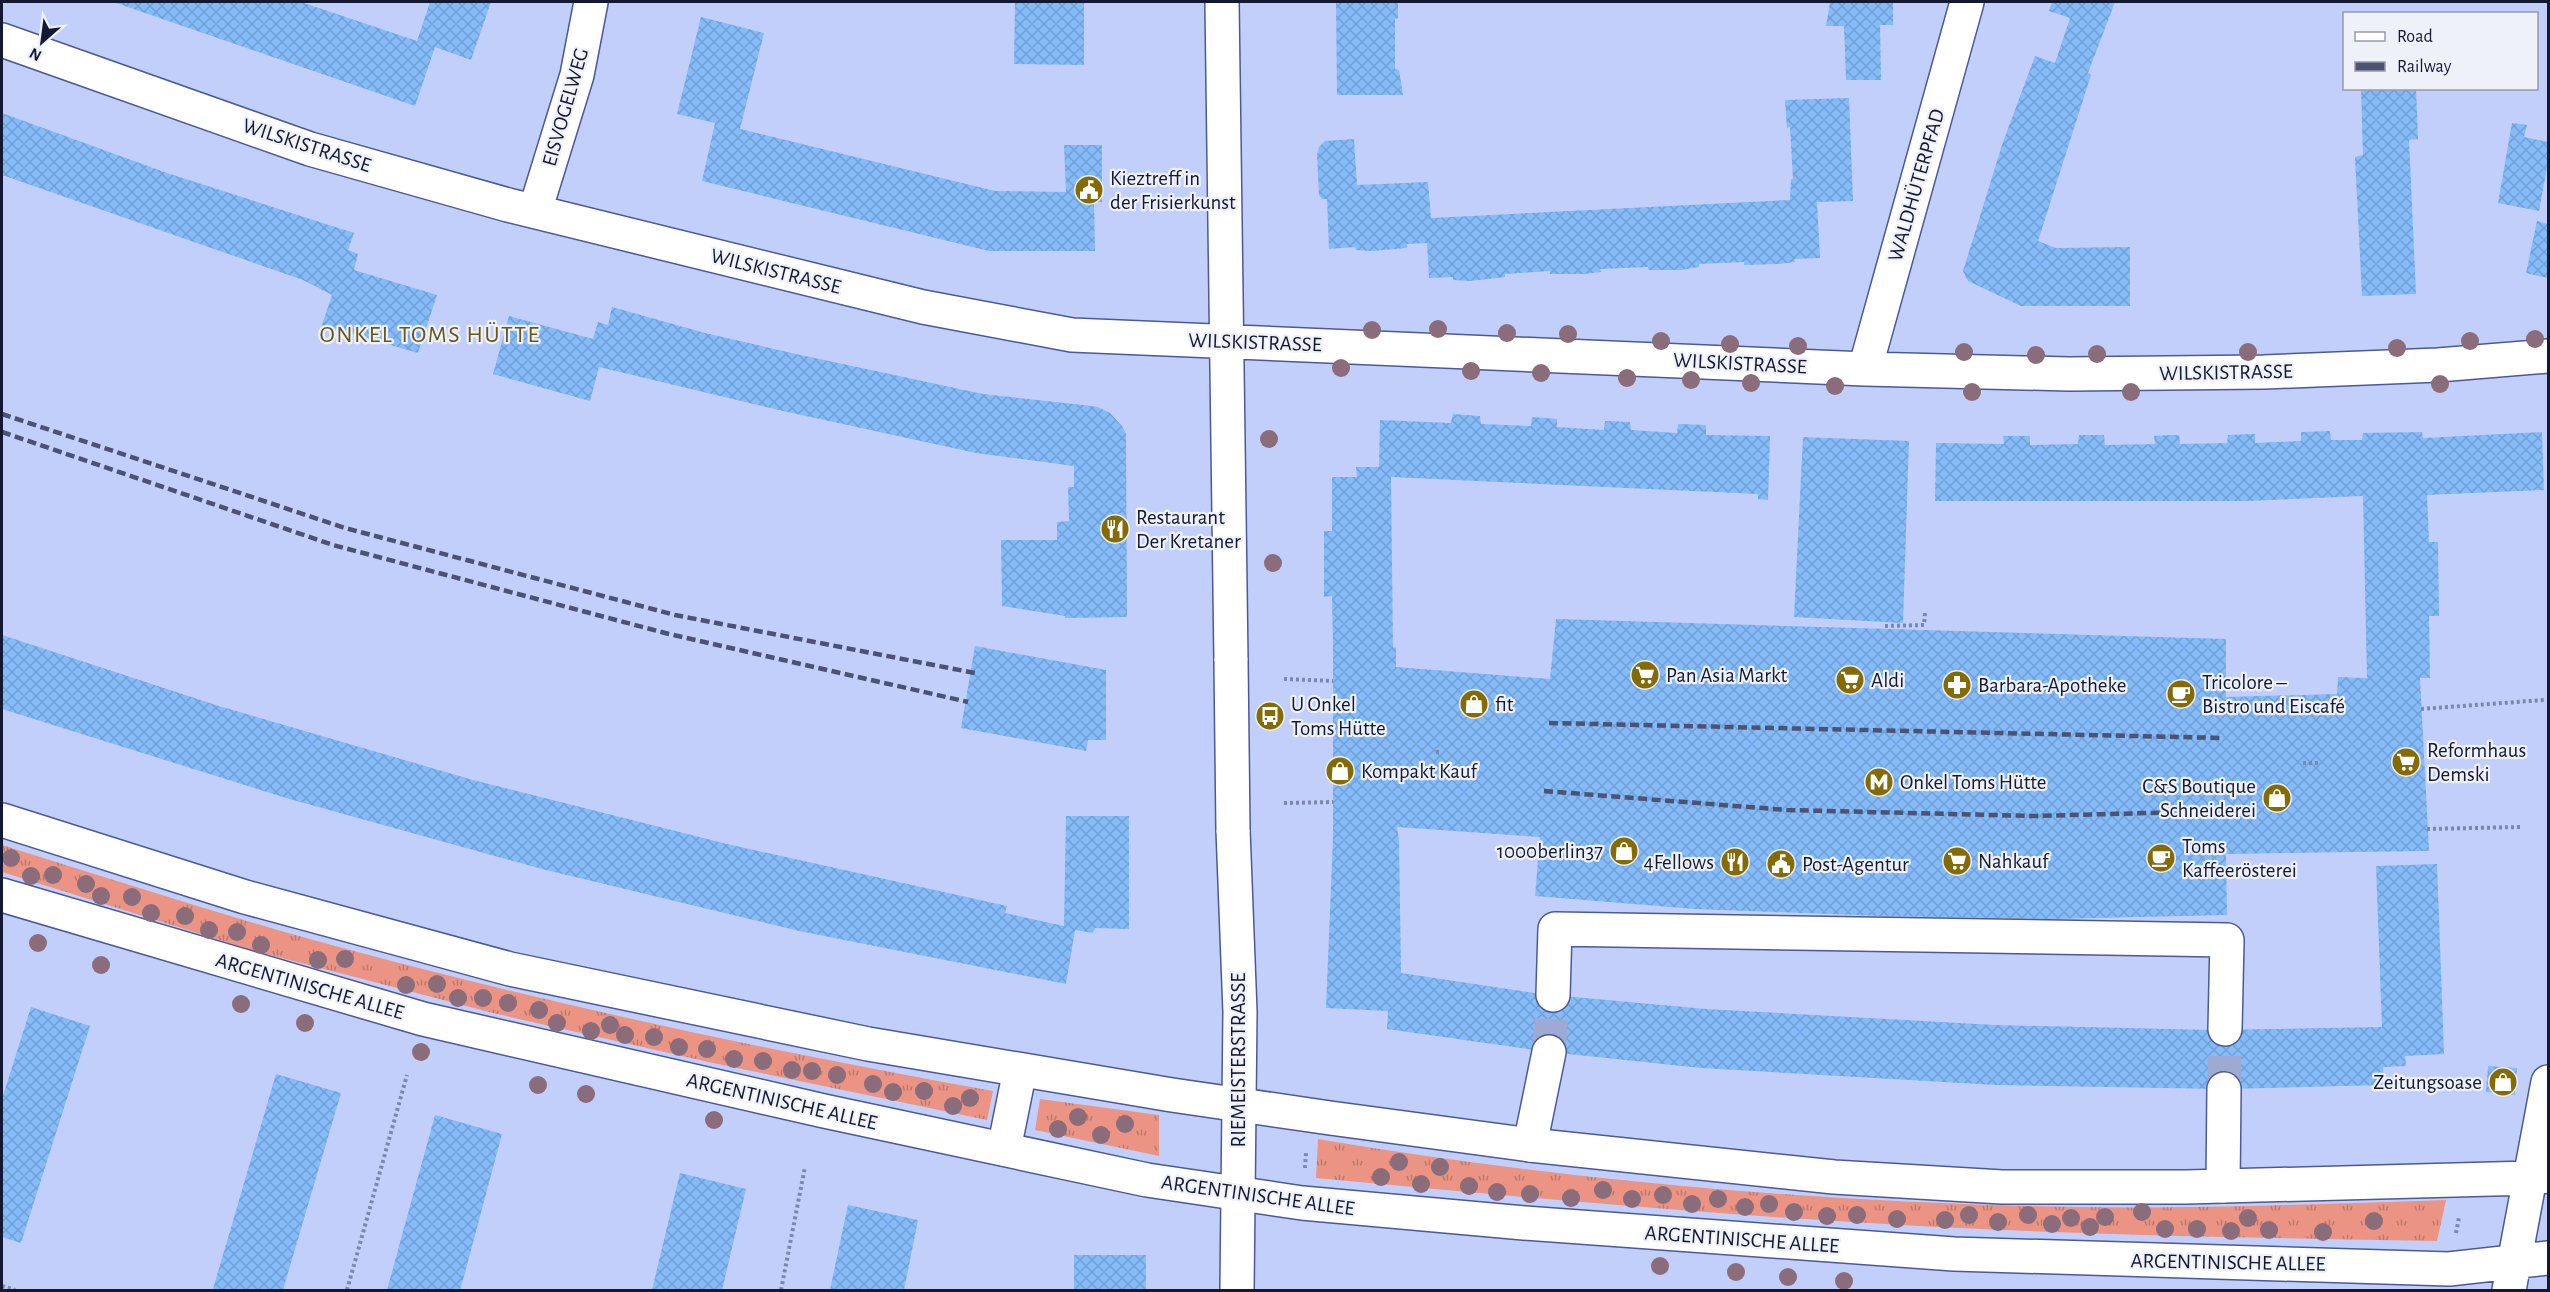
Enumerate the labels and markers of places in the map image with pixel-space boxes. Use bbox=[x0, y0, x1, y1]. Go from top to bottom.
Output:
place label: Kieztreff in der Frisierkunst bbox=[1110, 168, 1236, 213]
public building icon: Kieztreff in der Frisierkunst bbox=[1073, 174, 1105, 206]
place label: Restaurant Der Kretaner bbox=[1136, 507, 1241, 552]
restaurant icon: Restaurant Der Kretaner bbox=[1099, 513, 1131, 545]
supermarket icon: Pan Asia Markt bbox=[1629, 659, 1661, 691]
supermarket icon: Aldi bbox=[1834, 664, 1866, 696]
place label: Pan Asia Markt bbox=[1666, 665, 1788, 686]
pharmacy icon: Barbara-Apotheke bbox=[1941, 669, 1973, 701]
place label: Aldi bbox=[1871, 670, 1904, 691]
place label: Tricolore – Bistro und Eiscafé bbox=[2202, 672, 2345, 717]
place label: Barbara-Apotheke bbox=[1978, 675, 2126, 696]
cafe icon: Tricolore – Bistro und Eiscafé bbox=[2165, 678, 2197, 710]
shop icon: fit bbox=[1458, 688, 1490, 720]
place label: U Onkel Toms Hütte bbox=[1291, 694, 1386, 739]
place label: fit bbox=[1495, 694, 1514, 715]
bus stop icon: U Onkel Toms Hütte bbox=[1254, 700, 1286, 732]
place label: Reformhaus Demski bbox=[2427, 740, 2526, 785]
supermarket icon: Reformhaus Demski bbox=[2390, 746, 2422, 778]
shop icon: Kompakt Kauf bbox=[1324, 755, 1356, 787]
place label: Kompakt Kauf bbox=[1361, 761, 1479, 782]
metro station icon: Onkel Toms Hütte bbox=[1863, 766, 1895, 798]
place label: Onkel Toms Hütte bbox=[1900, 772, 2046, 793]
place label: C&S Boutique Schneiderei bbox=[2142, 776, 2256, 821]
shop icon: C&S Boutique Schneiderei bbox=[2261, 782, 2293, 814]
shop icon: 1000berlin37 bbox=[1608, 835, 1640, 867]
place label: Toms Kaffeerösterei bbox=[2182, 836, 2297, 881]
place label: 1000berlin37 bbox=[1497, 841, 1603, 862]
cafe icon: Toms Kaffeerösterei bbox=[2145, 842, 2177, 874]
supermarket icon: Nahkauf bbox=[1941, 845, 1973, 877]
restaurant icon: 4Fellows bbox=[1719, 846, 1751, 878]
public building icon: Post-Agentur bbox=[1765, 848, 1797, 880]
place label: Nahkauf bbox=[1978, 851, 2050, 872]
place label: 4Fellows bbox=[1644, 852, 1714, 873]
place label: Post-Agentur bbox=[1802, 854, 1909, 875]
shop icon: Zeitungsoase bbox=[2487, 1066, 2519, 1098]
place label: Zeitungsoase bbox=[2373, 1072, 2482, 1093]

